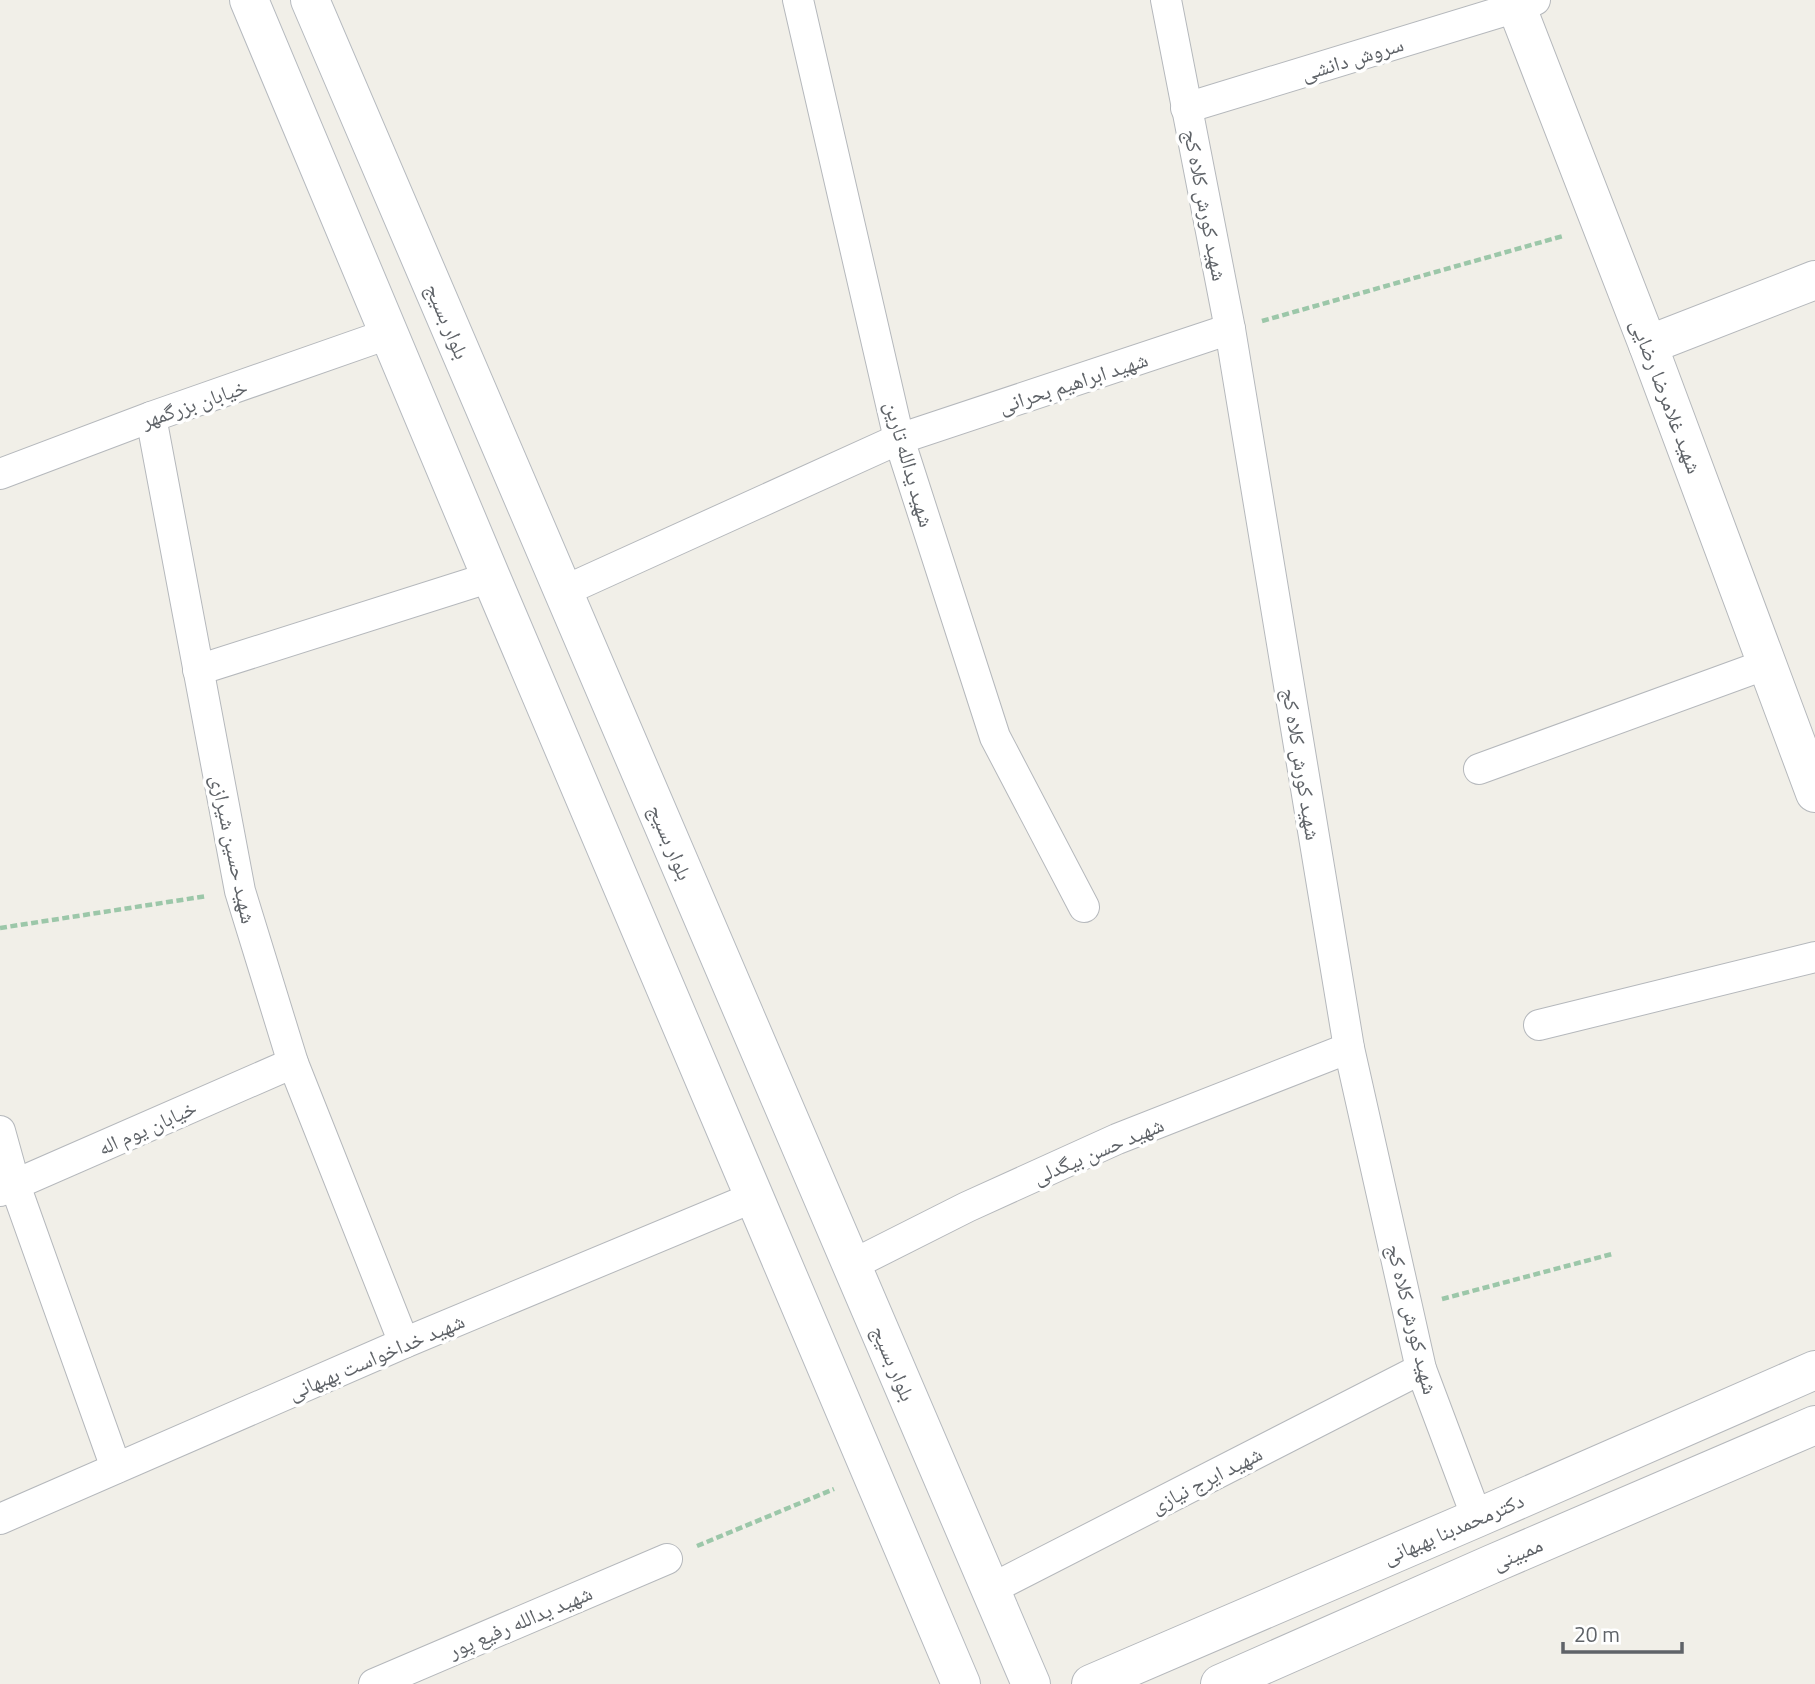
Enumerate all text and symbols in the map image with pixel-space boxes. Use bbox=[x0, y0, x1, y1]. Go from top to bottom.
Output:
street label: سروش دانشی bbox=[1297, 27, 1407, 89]
street label: شهید کورش کلاه کج bbox=[1176, 126, 1236, 284]
street label: بلوار بسیج bbox=[418, 278, 478, 364]
street label: شهید غلامرضا رضایی bbox=[1623, 314, 1711, 478]
street label: شهید ابراهیم بحرانی bbox=[994, 343, 1152, 421]
street label: خیابان بزرگمهر bbox=[136, 370, 251, 436]
street label: شهید یدالله تارین bbox=[877, 397, 943, 531]
street label: شهید کورش کلاه کج bbox=[1274, 685, 1330, 843]
street label: شهید حسین شیرازی bbox=[203, 772, 265, 926]
street label: بلوار بسیج bbox=[641, 799, 701, 885]
street label: خیابان یوم اله bbox=[92, 1091, 202, 1163]
street label: شهید حسن بیگدلی bbox=[1027, 1108, 1169, 1192]
street label: شهید کورش کلاه کج bbox=[1379, 1240, 1447, 1398]
street label: شهید خداخواست بهبهانی bbox=[283, 1304, 469, 1408]
street label: بلوار بسیج bbox=[864, 1320, 924, 1406]
street label: شهید ایرج نیازی bbox=[1144, 1437, 1268, 1521]
street label: دکترمحمدبنا بهبهانی bbox=[1377, 1484, 1529, 1572]
street label: ممبینی bbox=[1487, 1528, 1547, 1578]
street label: شهید یدالله رفیع پور bbox=[442, 1576, 597, 1666]
scale bar bbox=[1563, 1610, 1682, 1654]
text: 20 m bbox=[1574, 1618, 1620, 1650]

